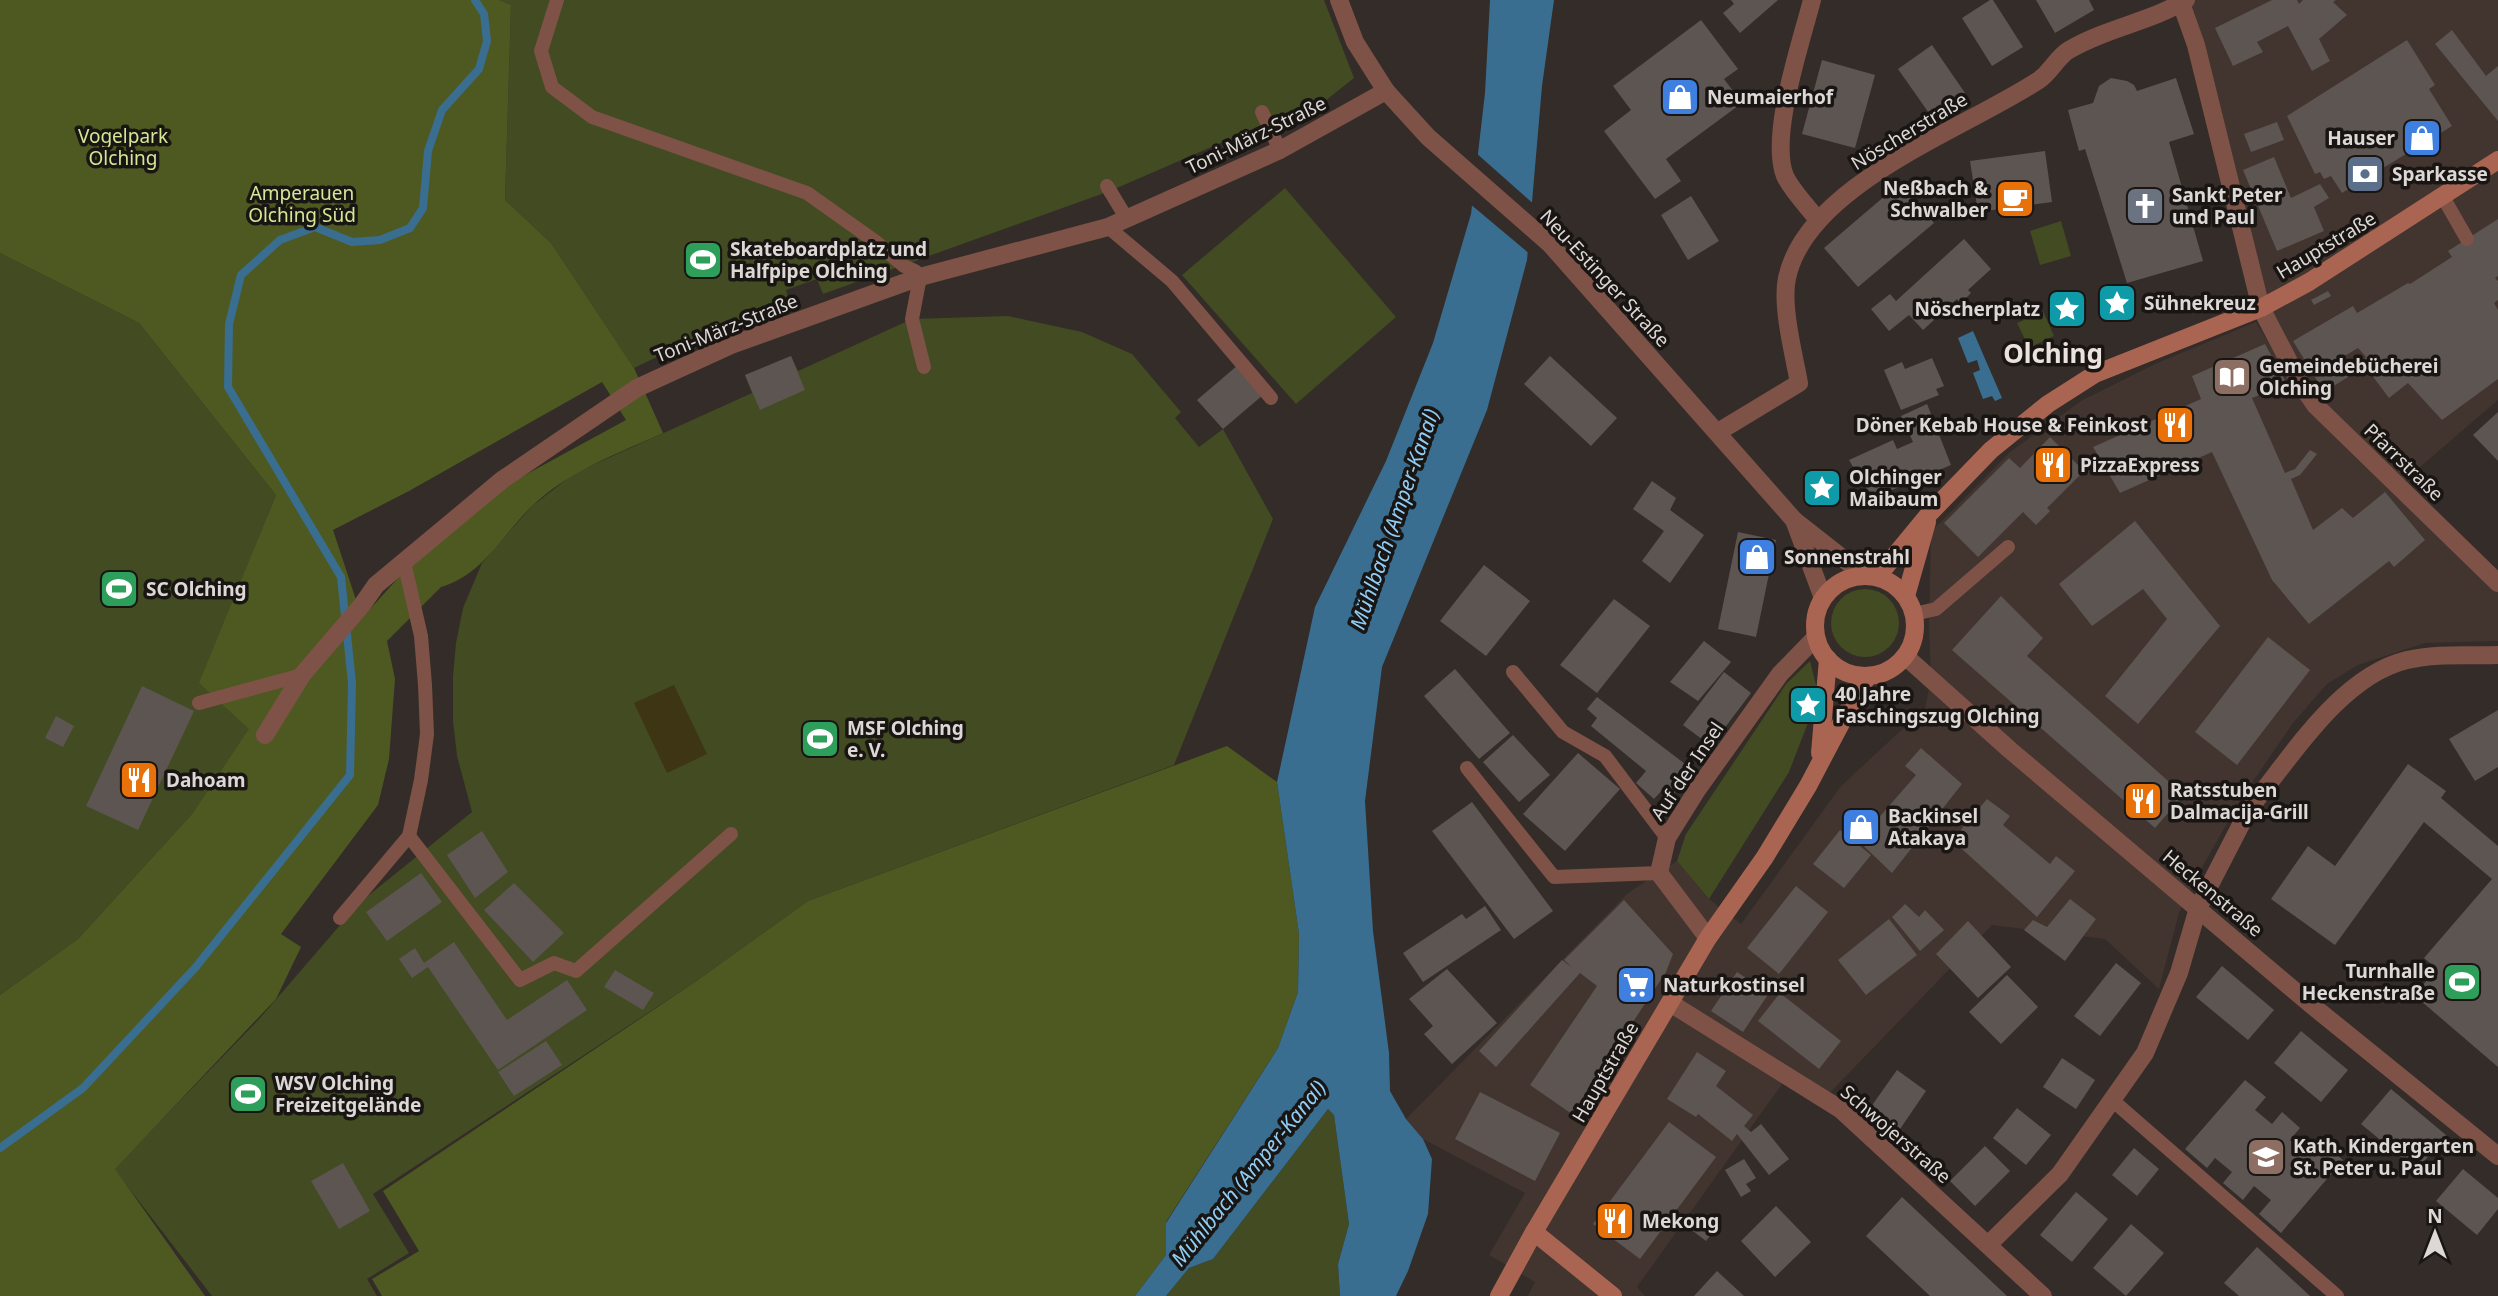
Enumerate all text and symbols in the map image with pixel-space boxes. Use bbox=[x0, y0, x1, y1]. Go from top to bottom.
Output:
shop icon: Neumaierhof bbox=[1659, 76, 1701, 118]
place label: Neumaierhof bbox=[1707, 84, 1835, 110]
street label: Nöscherstraße bbox=[1846, 86, 1972, 176]
street label: Toni-März-Straße bbox=[1182, 90, 1330, 180]
shop icon: Hauser bbox=[2401, 117, 2443, 159]
park label: Vogelpark Olching bbox=[78, 123, 168, 171]
place label: Hauser bbox=[2327, 125, 2396, 151]
bank icon: Sparkasse bbox=[2344, 153, 2386, 195]
place label: Sparkasse bbox=[2392, 161, 2488, 187]
place label: Neßbach & Schwalber bbox=[1883, 175, 1989, 223]
cafe icon: Neßbach & Schwalber bbox=[1994, 178, 2036, 220]
park label: Amperauen Olching Süd bbox=[248, 180, 356, 228]
place label: Sankt Peter und Paul bbox=[2172, 182, 2283, 230]
church icon: Sankt Peter und Paul bbox=[2124, 185, 2166, 227]
street label: Neu-Estinger Straße bbox=[1534, 203, 1676, 353]
street label: Hauptstraße bbox=[2271, 205, 2381, 285]
place label: Skateboardplatz und Halfpipe Olching bbox=[730, 236, 927, 284]
sports icon: Skateboardplatz und Halfpipe Olching bbox=[682, 239, 724, 281]
place icon: Sühnekreuz bbox=[2096, 282, 2138, 324]
street label: Toni-März-Straße bbox=[650, 287, 802, 369]
place icon: Nöscherplatz bbox=[2046, 288, 2088, 330]
place label: Sühnekreuz bbox=[2144, 290, 2256, 316]
place label: Nöscherplatz bbox=[1914, 296, 2040, 322]
district label: Olching bbox=[2003, 335, 2103, 371]
place label: Gemeindebücherei Olching bbox=[2259, 353, 2438, 401]
library icon: Gemeindebücherei Olching bbox=[2211, 356, 2253, 398]
restaurant icon: Döner Kebab House & Feinkost bbox=[2154, 404, 2196, 446]
water label: Mühlbach (Amper-Kanal) bbox=[1343, 405, 1445, 633]
place label: Döner Kebab House & Feinkost bbox=[1856, 412, 2148, 438]
street label: Pfarrstraße bbox=[2359, 418, 2449, 506]
restaurant icon: PizzaExpress bbox=[2032, 444, 2074, 486]
place label: PizzaExpress bbox=[2080, 452, 2200, 478]
place label: Olchinger Maibaum bbox=[1849, 464, 1942, 512]
place icon: Olchinger Maibaum bbox=[1801, 467, 1843, 509]
shop icon: Sonnenstrahl bbox=[1736, 536, 1778, 578]
place label: Sonnenstrahl bbox=[1784, 544, 1910, 570]
sports icon: SC Olching bbox=[98, 568, 140, 610]
place label: SC Olching bbox=[146, 576, 247, 602]
place label: 40 Jahre Faschingszug Olching bbox=[1835, 681, 2040, 729]
place icon: 40 Jahre Faschingszug Olching bbox=[1787, 684, 1829, 726]
place label: MSF Olching e. V. bbox=[847, 715, 964, 763]
street label: Auf der Insel bbox=[1645, 717, 1729, 825]
sports icon: MSF Olching e. V. bbox=[799, 718, 841, 760]
restaurant icon: Dahoam bbox=[118, 759, 160, 801]
place label: Dahoam bbox=[166, 767, 245, 793]
place label: Ratsstuben Dalmacija-Grill bbox=[2170, 777, 2309, 825]
restaurant icon: Ratsstuben Dalmacija-Grill bbox=[2122, 780, 2164, 822]
place label: Backinsel Atakaya bbox=[1888, 803, 1978, 851]
shop icon: Backinsel Atakaya bbox=[1840, 806, 1882, 848]
street label: Heckenstraße bbox=[2157, 843, 2269, 943]
place label: Turnhalle Heckenstraße bbox=[2302, 958, 2435, 1006]
sports icon: Turnhalle Heckenstraße bbox=[2441, 961, 2483, 1003]
supermarket icon: Naturkostinsel bbox=[1615, 964, 1657, 1006]
place label: Naturkostinsel bbox=[1663, 972, 1805, 998]
street label: Hauptstraße bbox=[1566, 1017, 1644, 1127]
place label: WSV Olching Freizeitgelände bbox=[275, 1070, 421, 1118]
sports icon: WSV Olching Freizeitgelände bbox=[227, 1073, 269, 1115]
water label: Mühlbach (Amper-Kanal) bbox=[1164, 1074, 1332, 1272]
street label: Schwojerstraße bbox=[1835, 1079, 1957, 1189]
place label: Kath. Kindergarten St. Peter u. Paul bbox=[2293, 1133, 2474, 1181]
school or university icon: Kath. Kindergarten St. Peter u. Paul bbox=[2245, 1136, 2287, 1178]
north arrow bbox=[2400, 1198, 2470, 1268]
restaurant icon: Mekong bbox=[1594, 1200, 1636, 1242]
text: N bbox=[2427, 1203, 2443, 1229]
place label: Mekong bbox=[1642, 1208, 1719, 1234]

